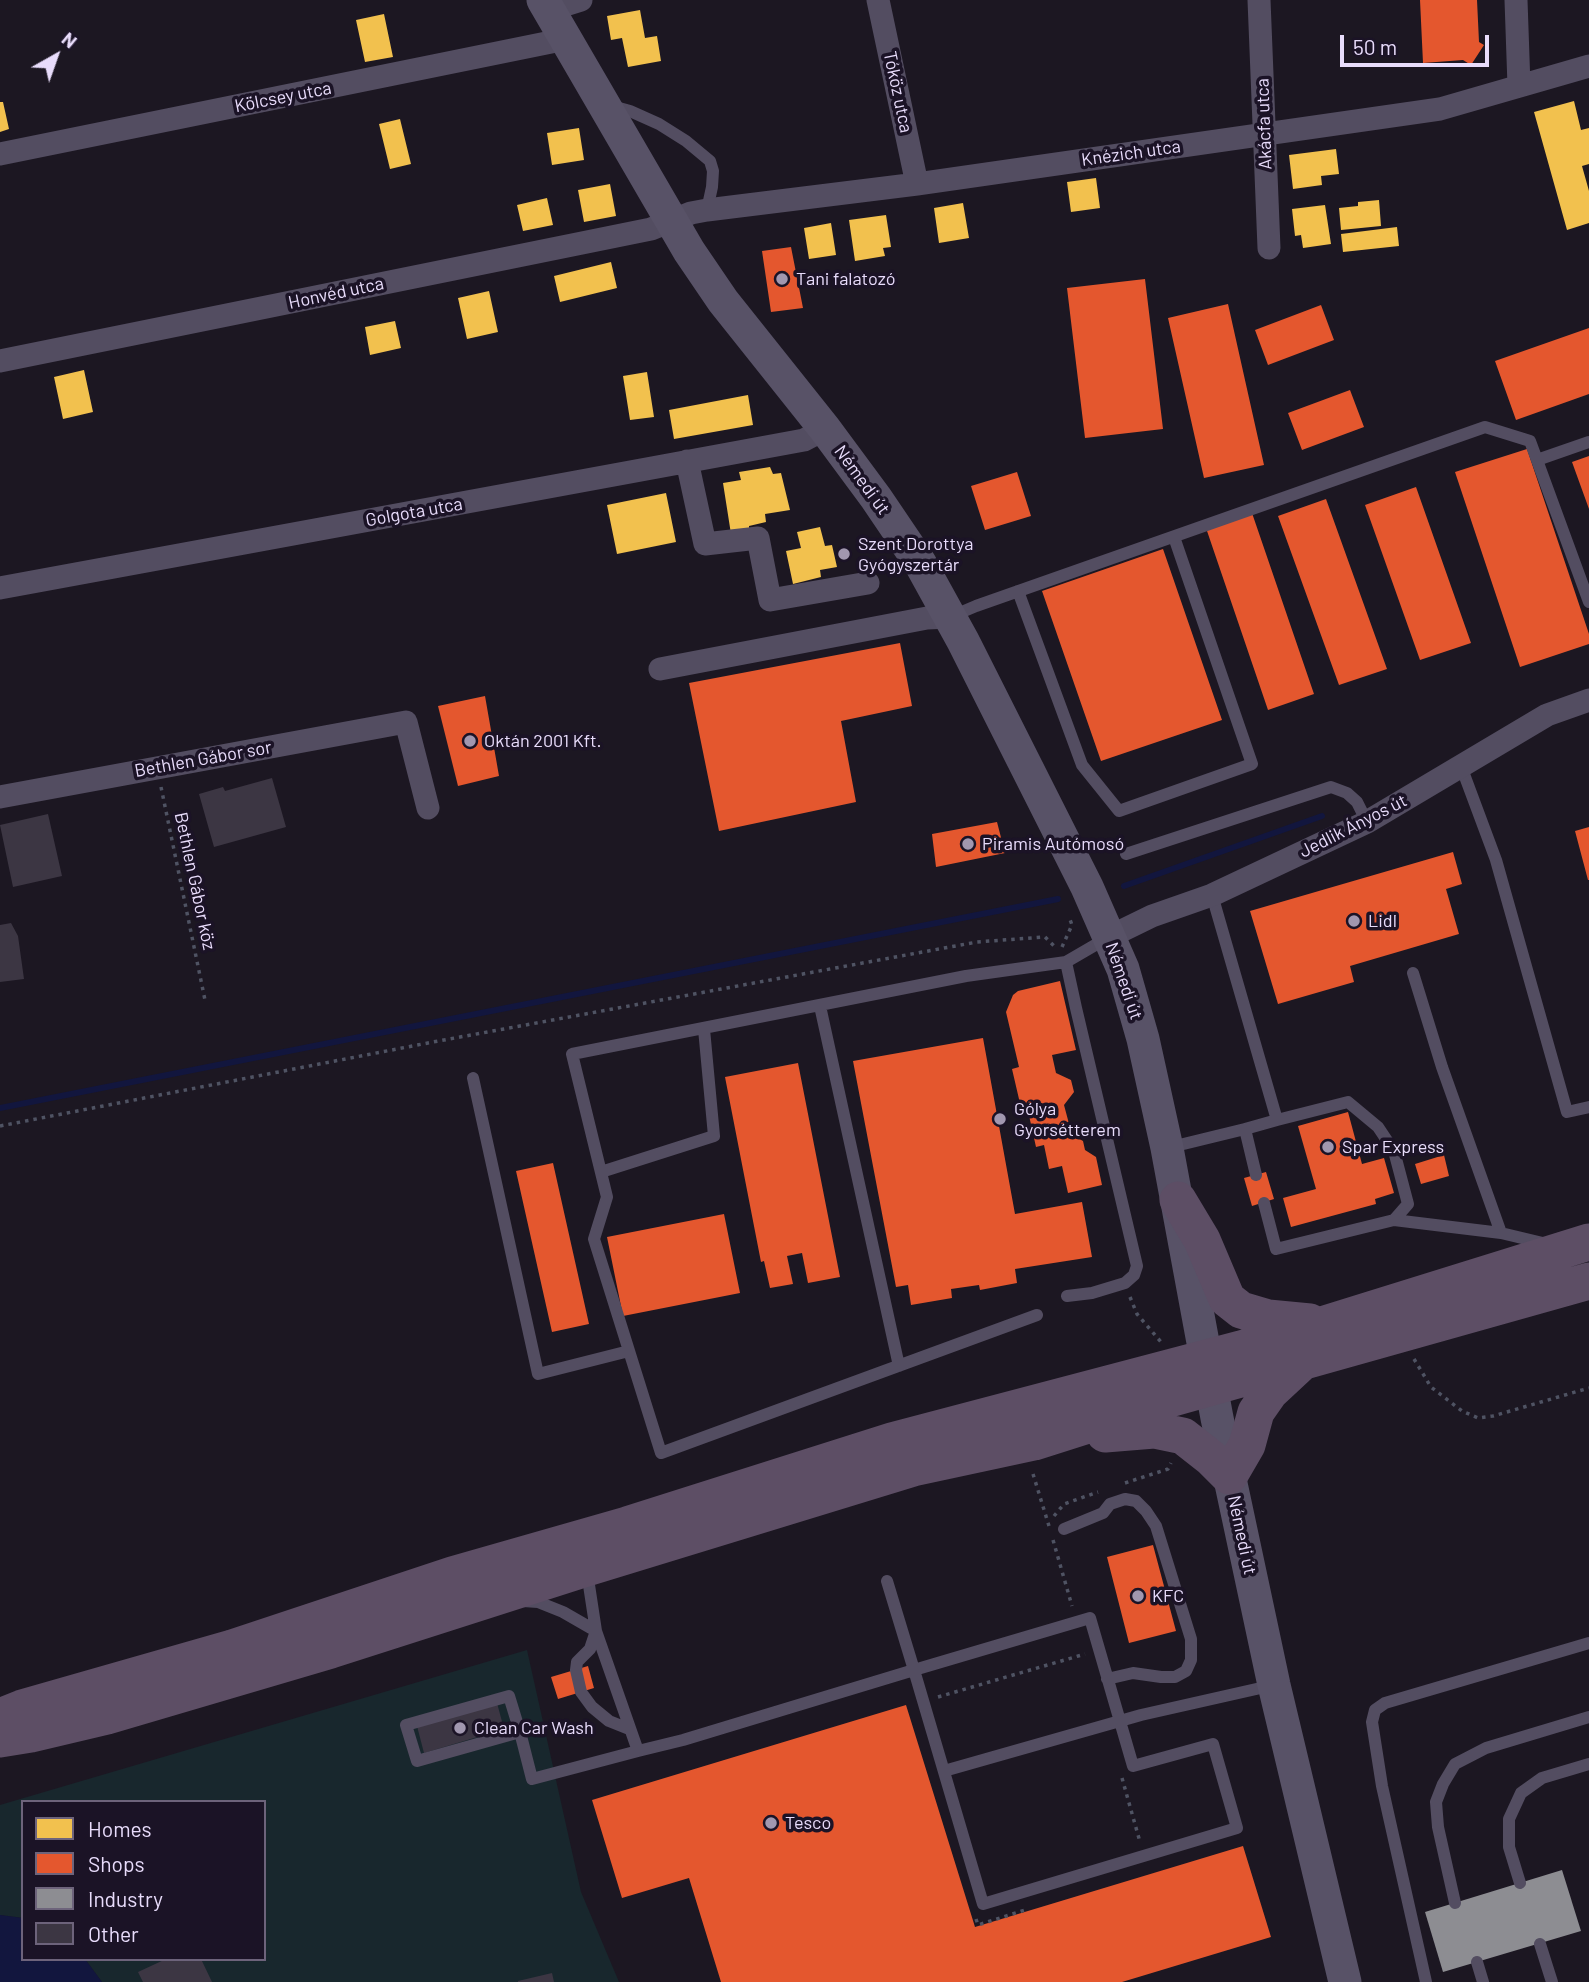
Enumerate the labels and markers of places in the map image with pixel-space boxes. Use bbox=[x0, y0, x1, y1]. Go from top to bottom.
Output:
place label: Tani falatozó bbox=[796, 268, 895, 290]
marker: Tani falatozó bbox=[774, 271, 790, 287]
place label: Szent Dorottya Gyógyszertár bbox=[858, 533, 973, 576]
marker: Szent Dorottya Gyógyszertár bbox=[836, 546, 852, 562]
place label: Oktán 2001 Kft. bbox=[484, 730, 602, 752]
marker: Oktán 2001 Kft. bbox=[462, 733, 478, 749]
place label: Piramis Autómosó bbox=[982, 833, 1124, 855]
marker: Piramis Autómosó bbox=[960, 836, 976, 852]
place label: Lidl bbox=[1368, 910, 1397, 932]
marker: Lidl bbox=[1346, 913, 1362, 929]
place label: Gólya Gyorsétterem bbox=[1014, 1098, 1121, 1140]
marker: Gólya Gyorsétterem bbox=[992, 1111, 1008, 1127]
place label: Spar Express bbox=[1342, 1136, 1444, 1158]
marker: Spar Express bbox=[1320, 1139, 1336, 1155]
place label: KFC bbox=[1152, 1585, 1184, 1607]
marker: KFC bbox=[1130, 1588, 1146, 1604]
place label: Clean Car Wash bbox=[474, 1717, 594, 1739]
marker: Clean Car Wash bbox=[452, 1720, 468, 1736]
place label: Tesco bbox=[785, 1812, 831, 1834]
marker: Tesco bbox=[763, 1815, 779, 1831]

